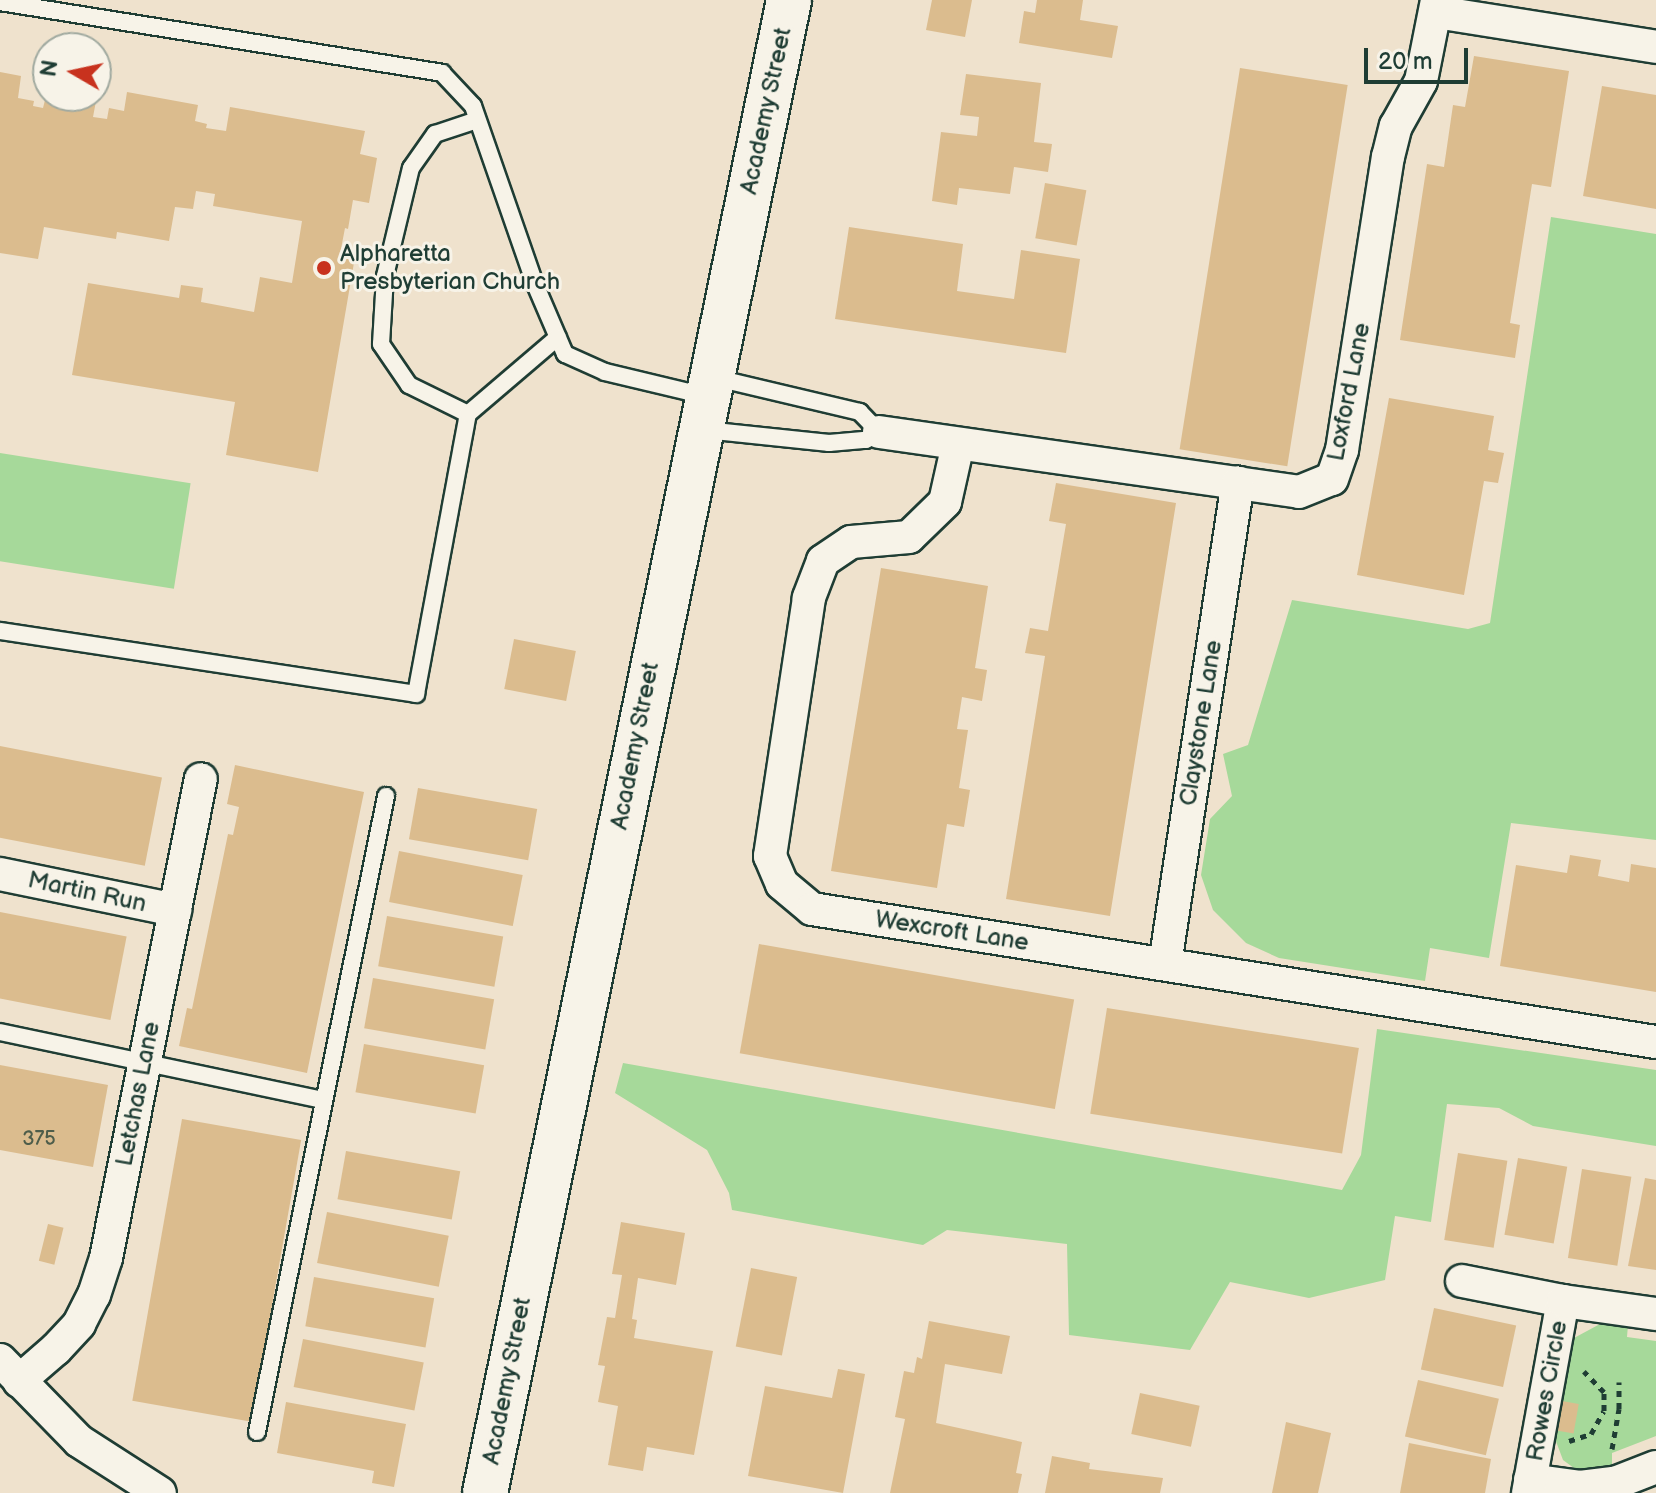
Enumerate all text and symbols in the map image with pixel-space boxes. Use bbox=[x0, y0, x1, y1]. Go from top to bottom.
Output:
street label: Academy Street bbox=[734, 24, 798, 198]
north arrow bbox=[32, 32, 112, 112]
scale bar bbox=[1368, 32, 1472, 82]
text: 20 m bbox=[1378, 47, 1433, 76]
text: N bbox=[35, 58, 64, 79]
place label: Alpharetta Presbyterian Church bbox=[340, 240, 560, 296]
marker: Alpharetta Presbyterian Church bbox=[315, 259, 333, 277]
street label: Loxford Lane bbox=[1321, 320, 1377, 464]
street label: Claystone Lane bbox=[1174, 638, 1228, 808]
street label: Academy Street bbox=[604, 659, 666, 833]
street label: Martin Run bbox=[25, 865, 149, 919]
street label: Wexcroft Lane bbox=[873, 905, 1031, 957]
street label: Letchas Lane bbox=[110, 1019, 166, 1169]
house number: 375 bbox=[22, 1127, 56, 1151]
street label: Academy Street bbox=[476, 1294, 538, 1468]
street label: Rowes Circle bbox=[1520, 1319, 1574, 1463]

